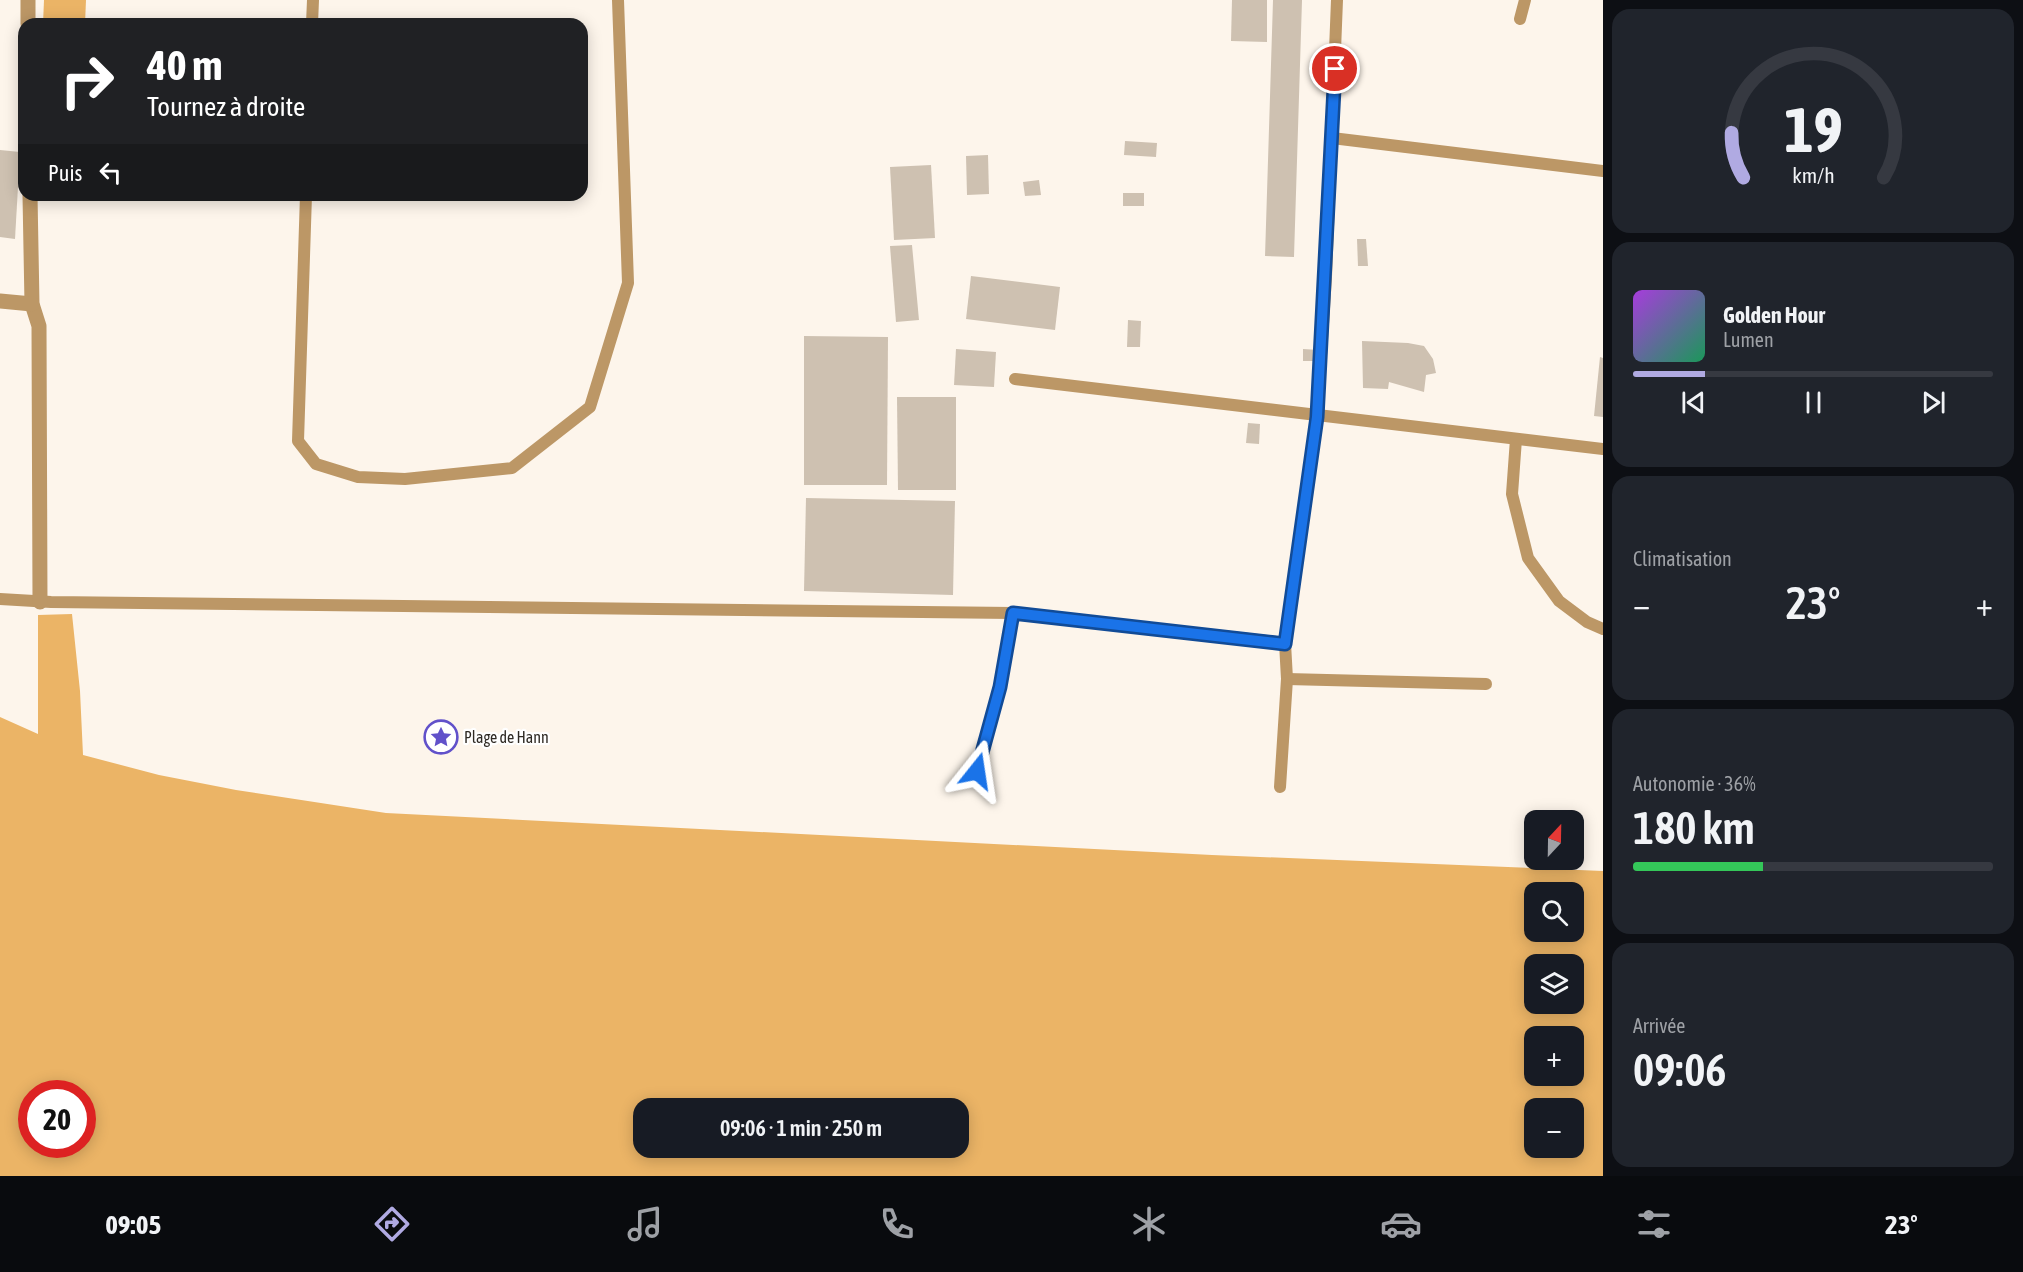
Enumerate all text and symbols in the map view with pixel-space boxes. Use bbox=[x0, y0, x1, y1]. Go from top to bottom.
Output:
text: 40 m bbox=[147, 41, 222, 89]
icon: right bbox=[48, 42, 126, 120]
pin bbox=[1309, 43, 1360, 94]
icon: arrive bbox=[1318, 52, 1351, 85]
text: Tournez à droite bbox=[147, 91, 305, 122]
text: 19 bbox=[1784, 94, 1842, 165]
icon: left bbox=[94, 156, 127, 189]
text: Puis bbox=[48, 160, 82, 186]
text: km/h bbox=[1792, 164, 1834, 189]
text: Golden Hour bbox=[1723, 302, 1825, 328]
text: Lumen bbox=[1723, 328, 1774, 351]
icon: previous bbox=[1677, 386, 1710, 419]
icon: pause bbox=[1797, 386, 1830, 419]
icon: next bbox=[1917, 386, 1950, 419]
text: Climatisation bbox=[1633, 547, 1732, 570]
text: 23° bbox=[1786, 577, 1840, 629]
text: − bbox=[1633, 585, 1650, 623]
text: + bbox=[1976, 585, 1993, 623]
place icon: Plage de Hann bbox=[423, 719, 459, 755]
place label: Plage de Hann bbox=[464, 728, 549, 747]
position arrow bbox=[945, 739, 1009, 803]
text: Autonomie · 36% bbox=[1633, 772, 1756, 795]
text: 180 km bbox=[1633, 802, 1755, 854]
north arrow bbox=[1524, 810, 1584, 870]
map controls bbox=[1524, 810, 1584, 1158]
button: search bbox=[1524, 882, 1584, 942]
button: layers bbox=[1524, 954, 1584, 1014]
text: Arrivée bbox=[1633, 1014, 1685, 1037]
button: + bbox=[1524, 1026, 1584, 1086]
text: 09:06 bbox=[1633, 1044, 1727, 1096]
speed limit sign: 20 bbox=[18, 1080, 96, 1158]
button: − bbox=[1524, 1098, 1584, 1158]
text: 09:06 · 1 min · 250 m bbox=[720, 1115, 882, 1141]
icon: directions bbox=[371, 1203, 413, 1245]
icon: music bbox=[624, 1203, 666, 1245]
icon: phone bbox=[876, 1203, 918, 1245]
icon: climate bbox=[1128, 1203, 1170, 1245]
icon: car bbox=[1380, 1203, 1422, 1245]
icon: filters bbox=[1633, 1203, 1675, 1245]
text: 09:05 bbox=[105, 1209, 161, 1240]
text: 23° bbox=[1885, 1209, 1918, 1240]

